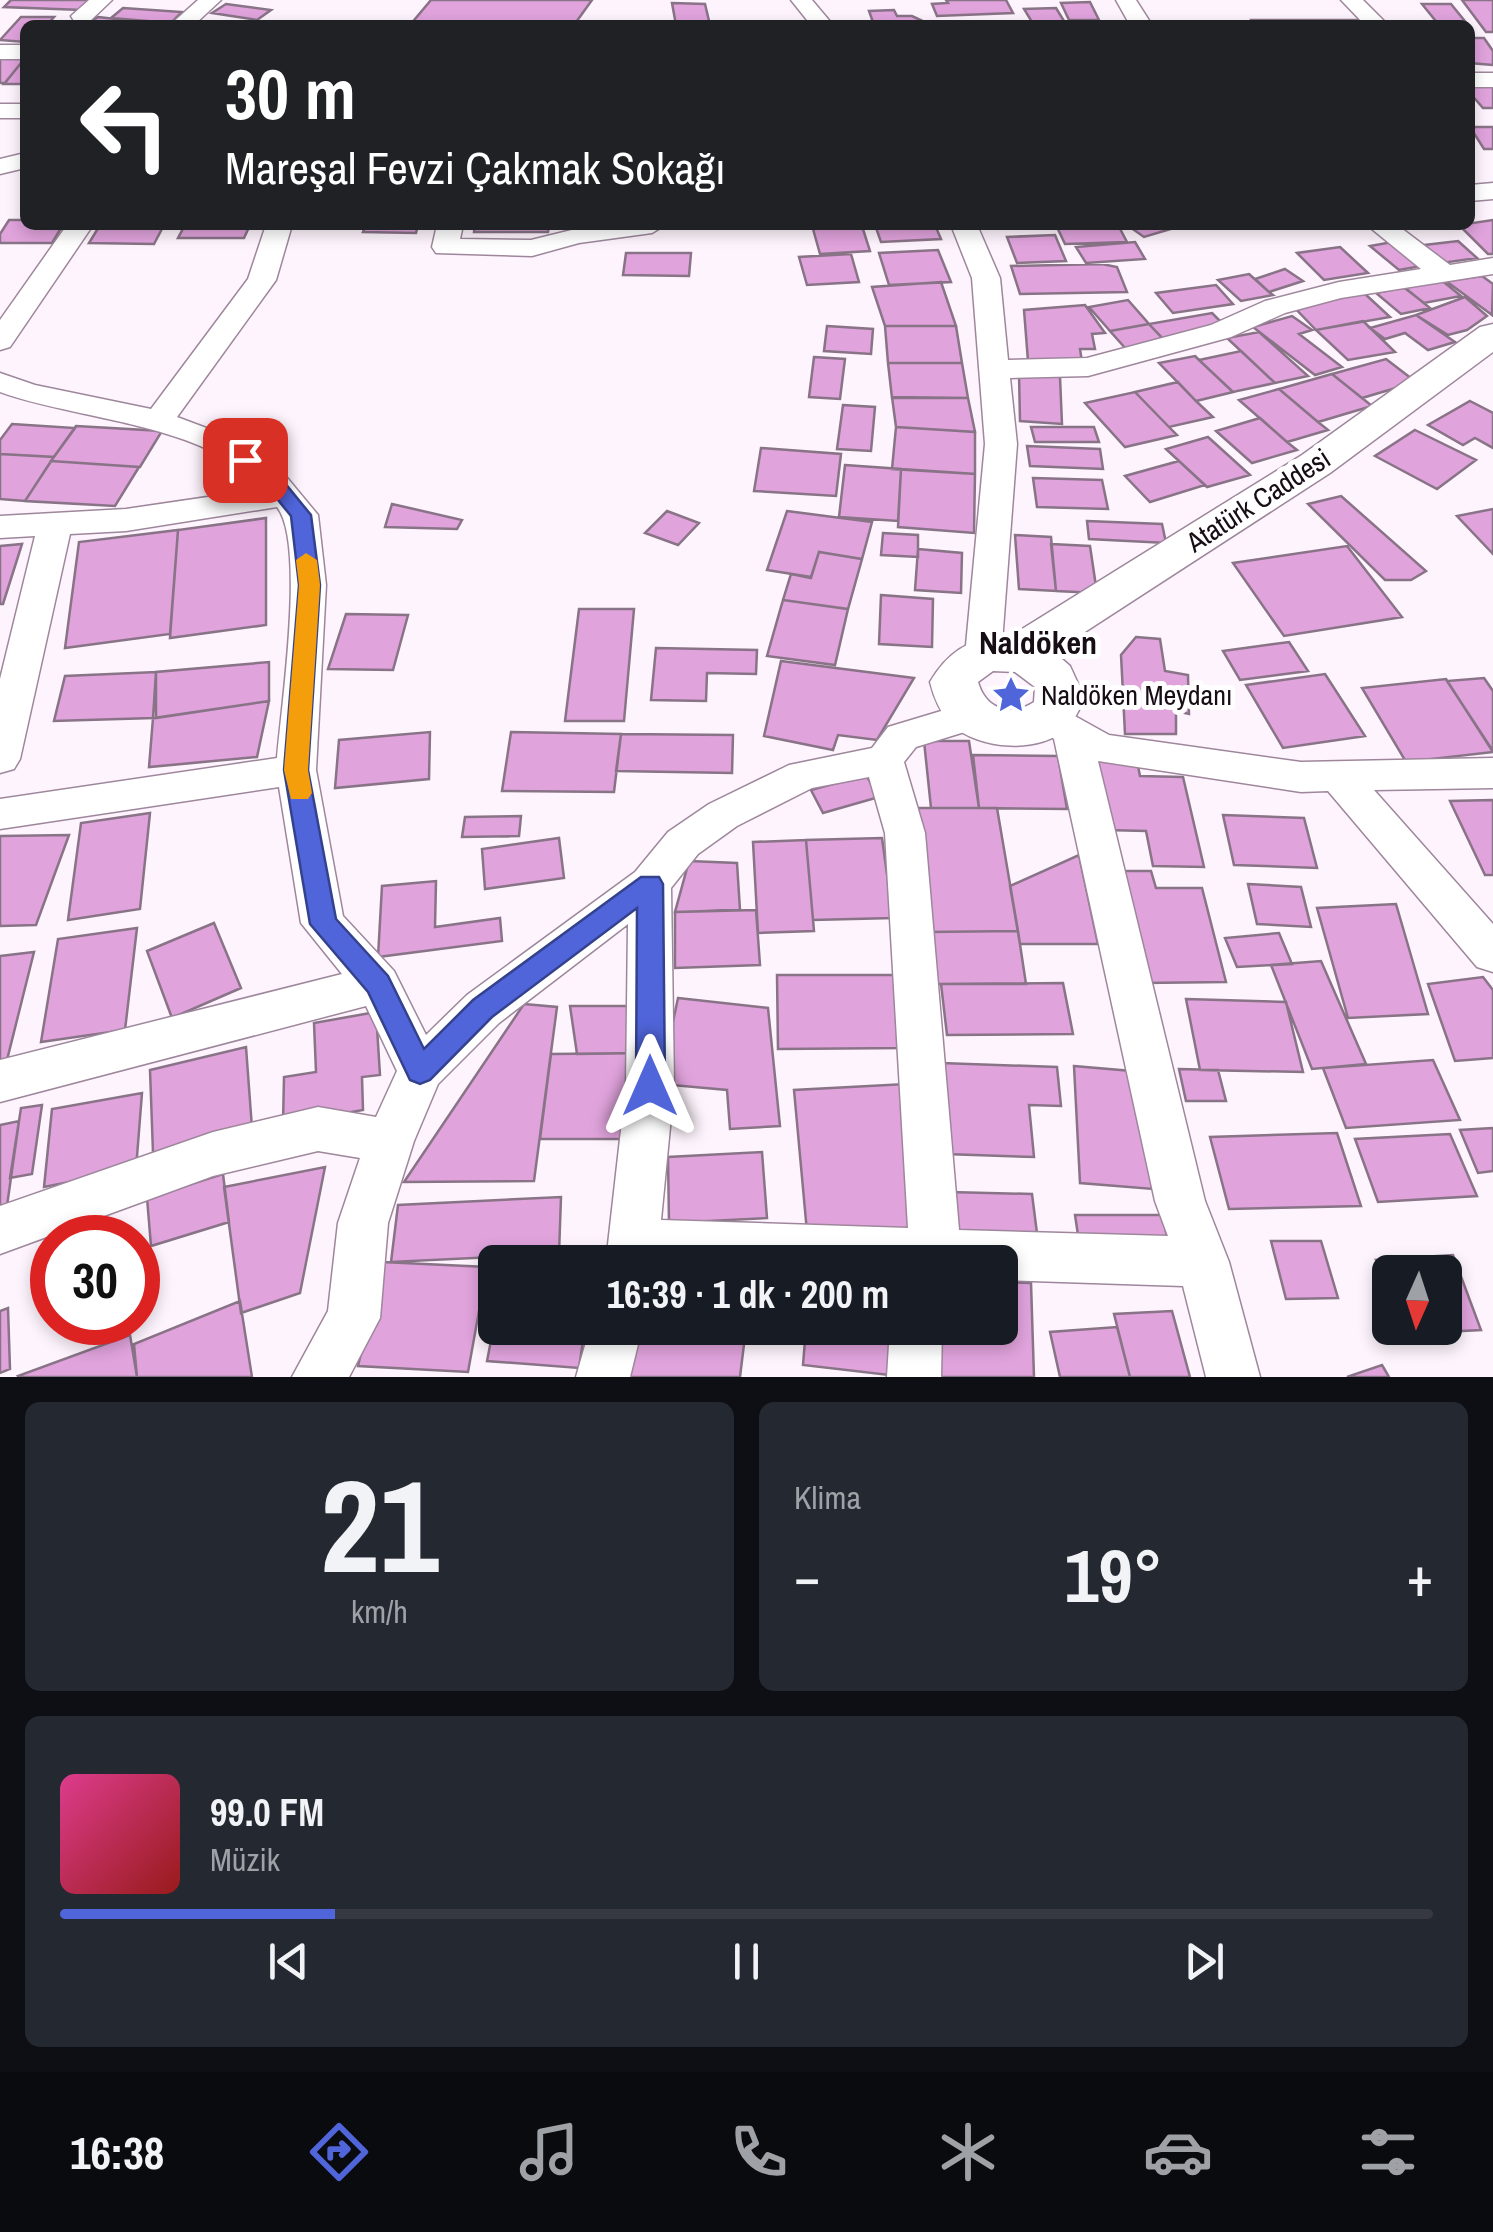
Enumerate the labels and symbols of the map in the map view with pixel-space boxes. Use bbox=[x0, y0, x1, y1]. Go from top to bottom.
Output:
pin bbox=[203, 418, 288, 503]
street label: Atatürk Caddesi bbox=[1178, 439, 1337, 561]
district label: Naldöken bbox=[979, 621, 1097, 664]
place icon: Naldöken Meydanı bbox=[990, 674, 1032, 716]
place label: Naldöken Meydanı bbox=[1041, 676, 1232, 714]
position arrow bbox=[598, 1034, 702, 1138]
speed limit sign: 30 bbox=[30, 1215, 160, 1345]
north arrow bbox=[1372, 1255, 1462, 1345]

